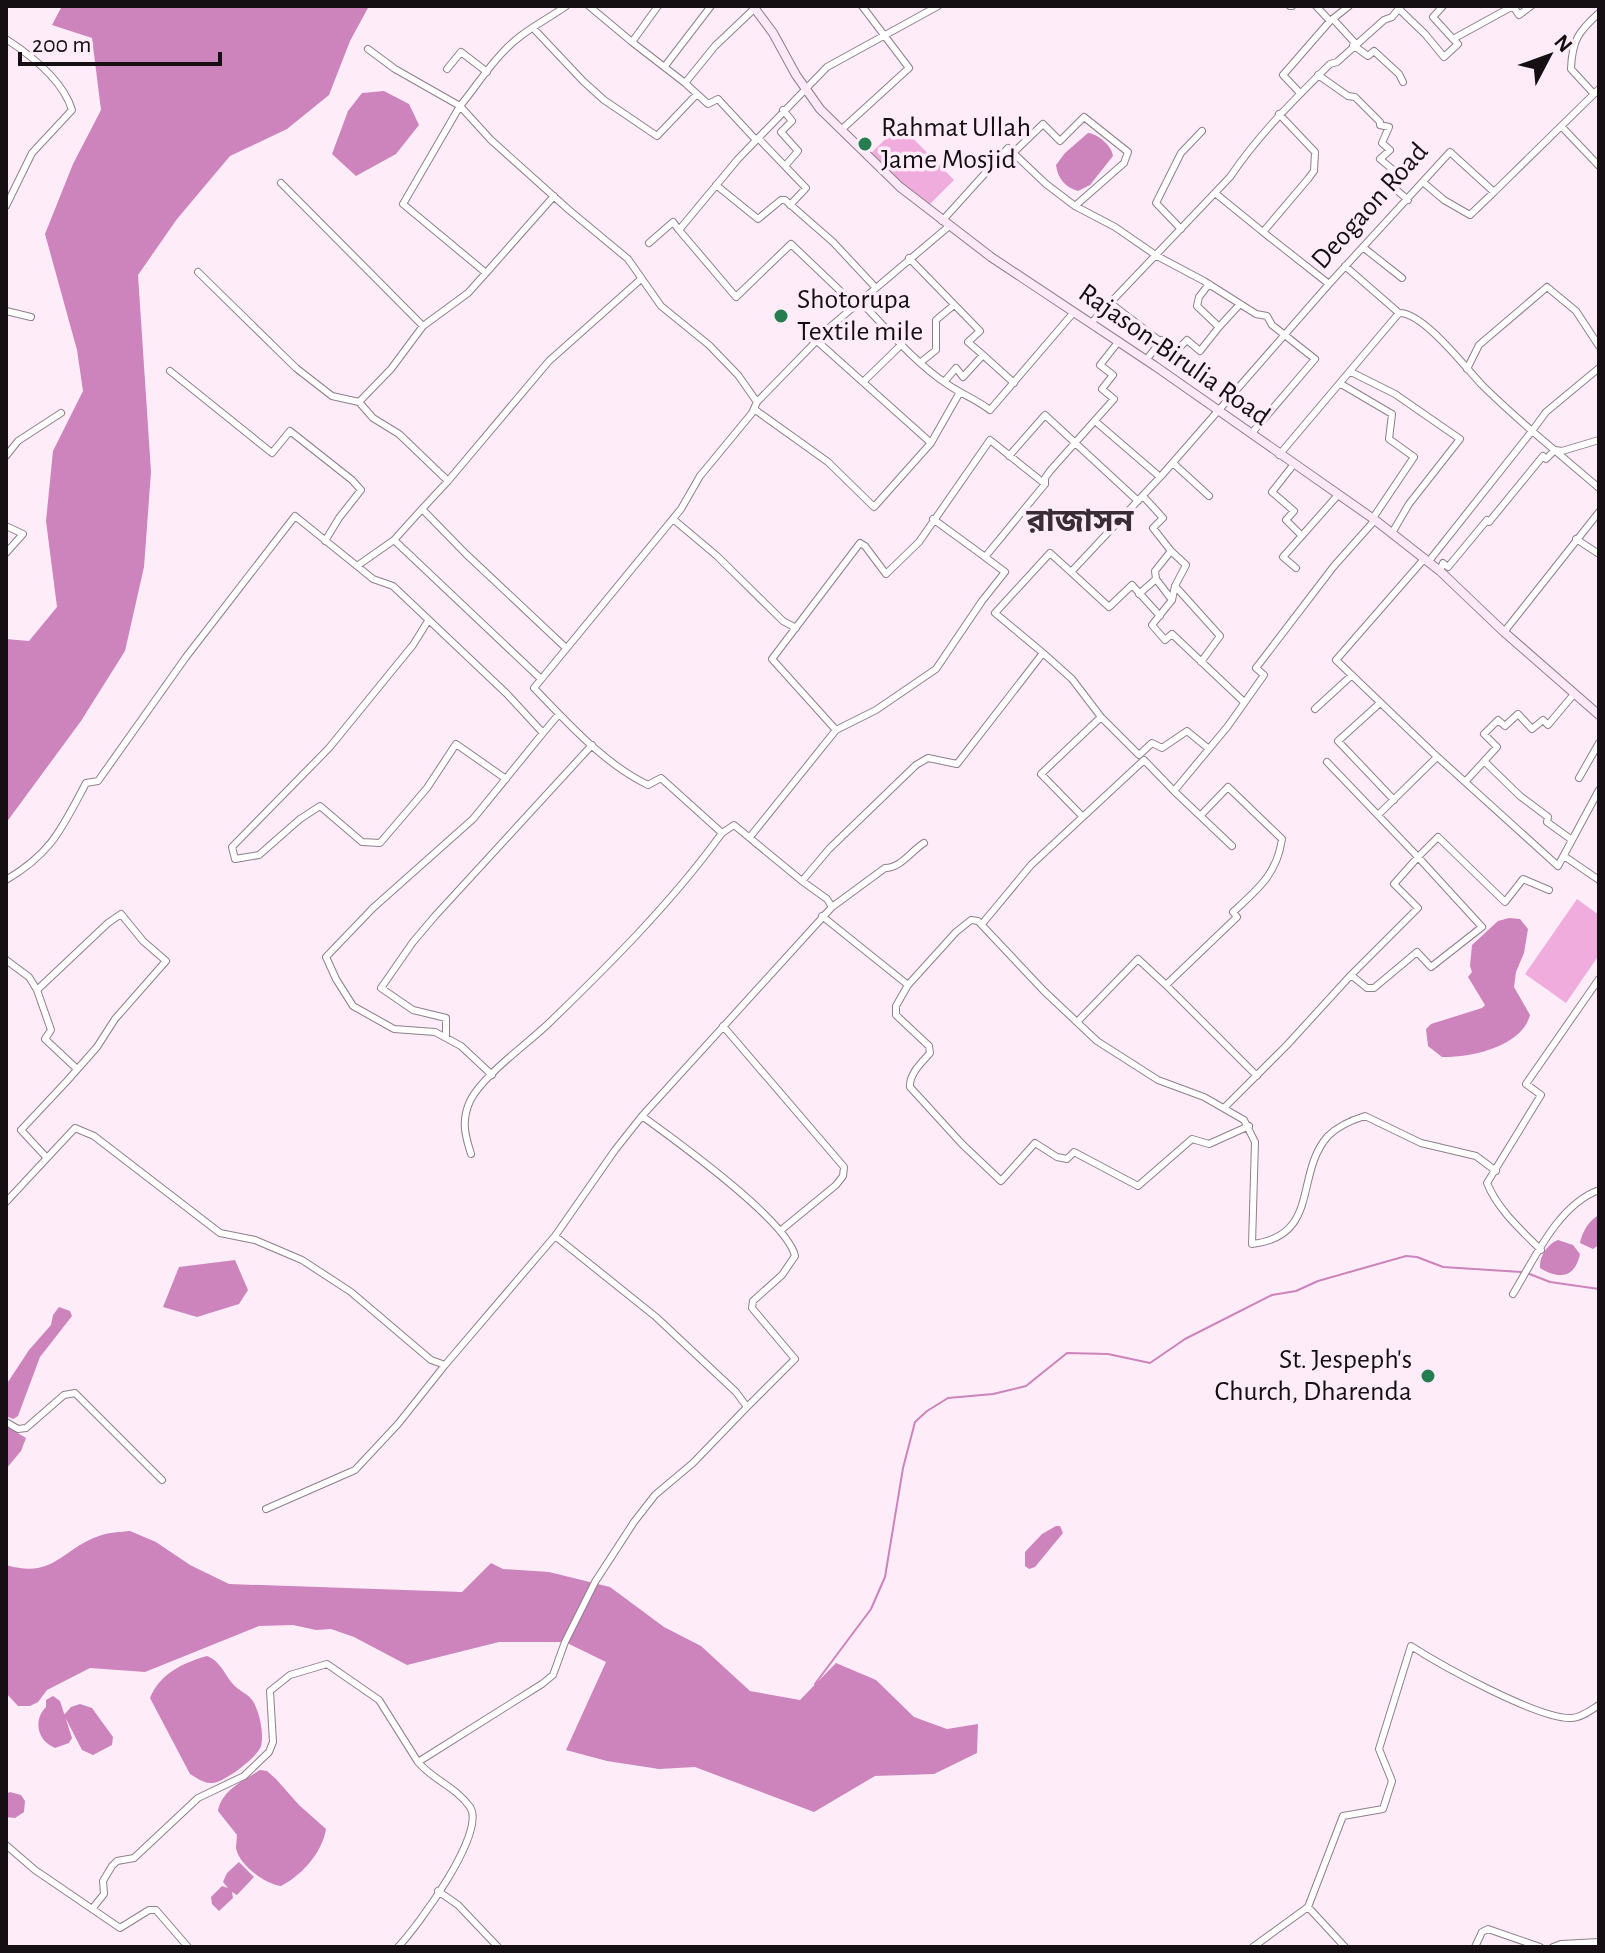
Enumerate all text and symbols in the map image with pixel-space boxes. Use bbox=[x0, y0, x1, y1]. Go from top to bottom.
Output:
scale bar bbox=[20, 16, 220, 66]
north arrow bbox=[1509, 16, 1589, 96]
text: N bbox=[1550, 31, 1577, 57]
text: 200 m bbox=[32, 33, 91, 57]
place label: Rahmat Ullah Jame Mosjid bbox=[881, 114, 1031, 174]
marker: Rahmat Ullah Jame Mosjid bbox=[856, 135, 874, 153]
street label: Deogaon Road bbox=[1306, 137, 1434, 275]
street label: Rajason-Birulia Road bbox=[1073, 279, 1275, 431]
place label: Shotorupa Textile mile bbox=[797, 286, 923, 346]
marker: Shotorupa Textile mile bbox=[772, 307, 790, 325]
district label: রাজাসন bbox=[1026, 505, 1134, 537]
place label: St. Jespeph's Church, Dharenda bbox=[1214, 1346, 1412, 1406]
marker: St. Jespeph's Church, Dharenda bbox=[1419, 1367, 1437, 1385]

